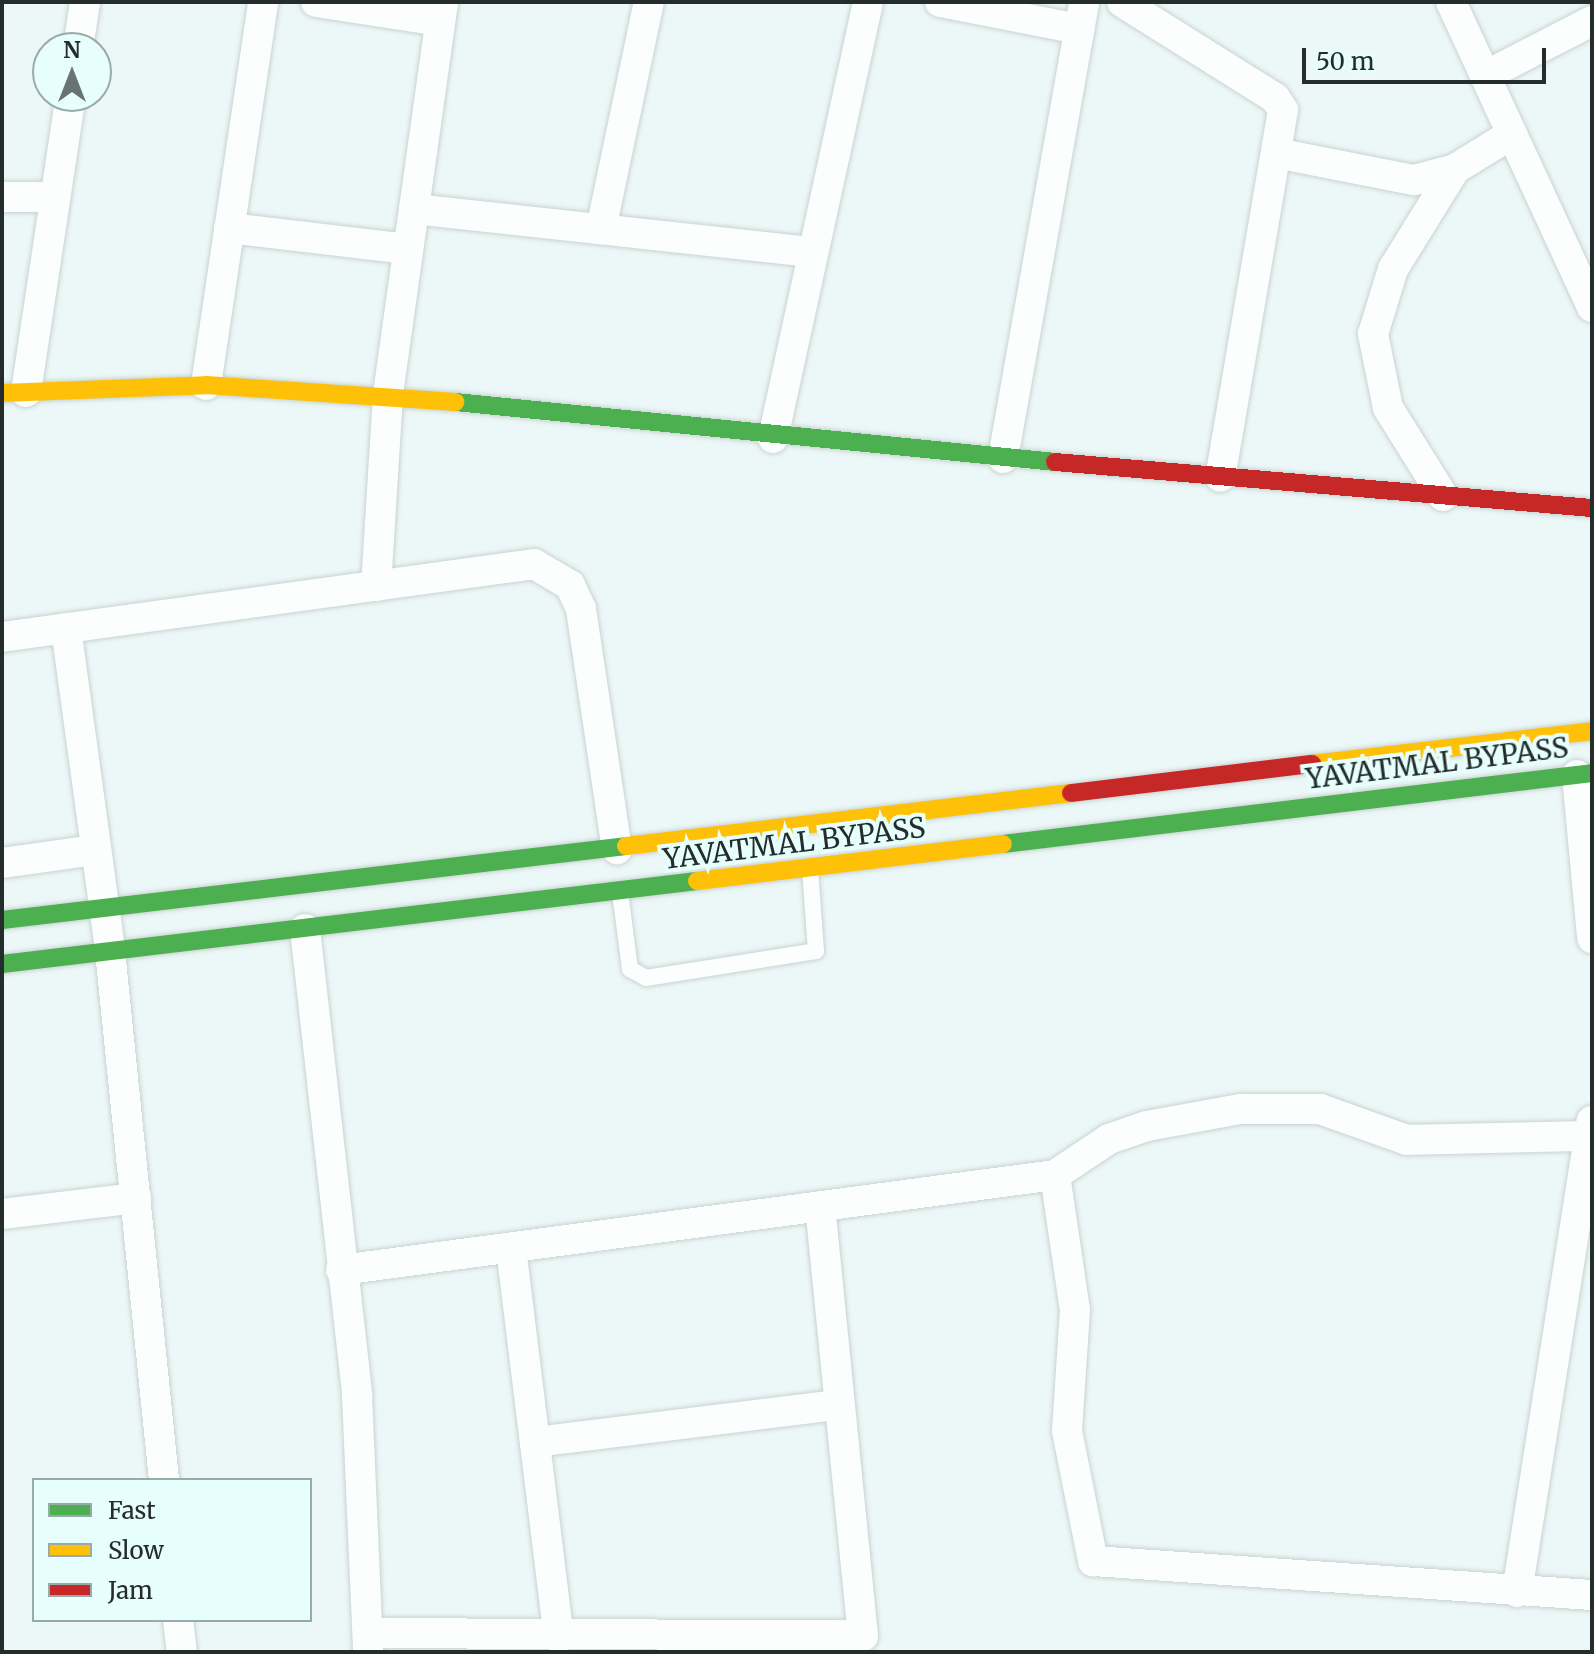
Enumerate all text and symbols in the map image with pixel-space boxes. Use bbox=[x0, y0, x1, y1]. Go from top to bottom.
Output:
north arrow bbox=[32, 32, 112, 112]
scale bar bbox=[1306, 32, 1550, 82]
text: N bbox=[63, 36, 81, 64]
text: 50 m bbox=[1316, 46, 1375, 77]
street label: YAVATMAL BYPASS bbox=[1304, 730, 1570, 796]
street label: YAVATMAL BYPASS bbox=[661, 810, 927, 876]
legend bbox=[32, 1478, 312, 1622]
text: Fast bbox=[108, 1495, 156, 1526]
text: Slow bbox=[108, 1535, 164, 1566]
text: Jam bbox=[108, 1575, 153, 1606]

